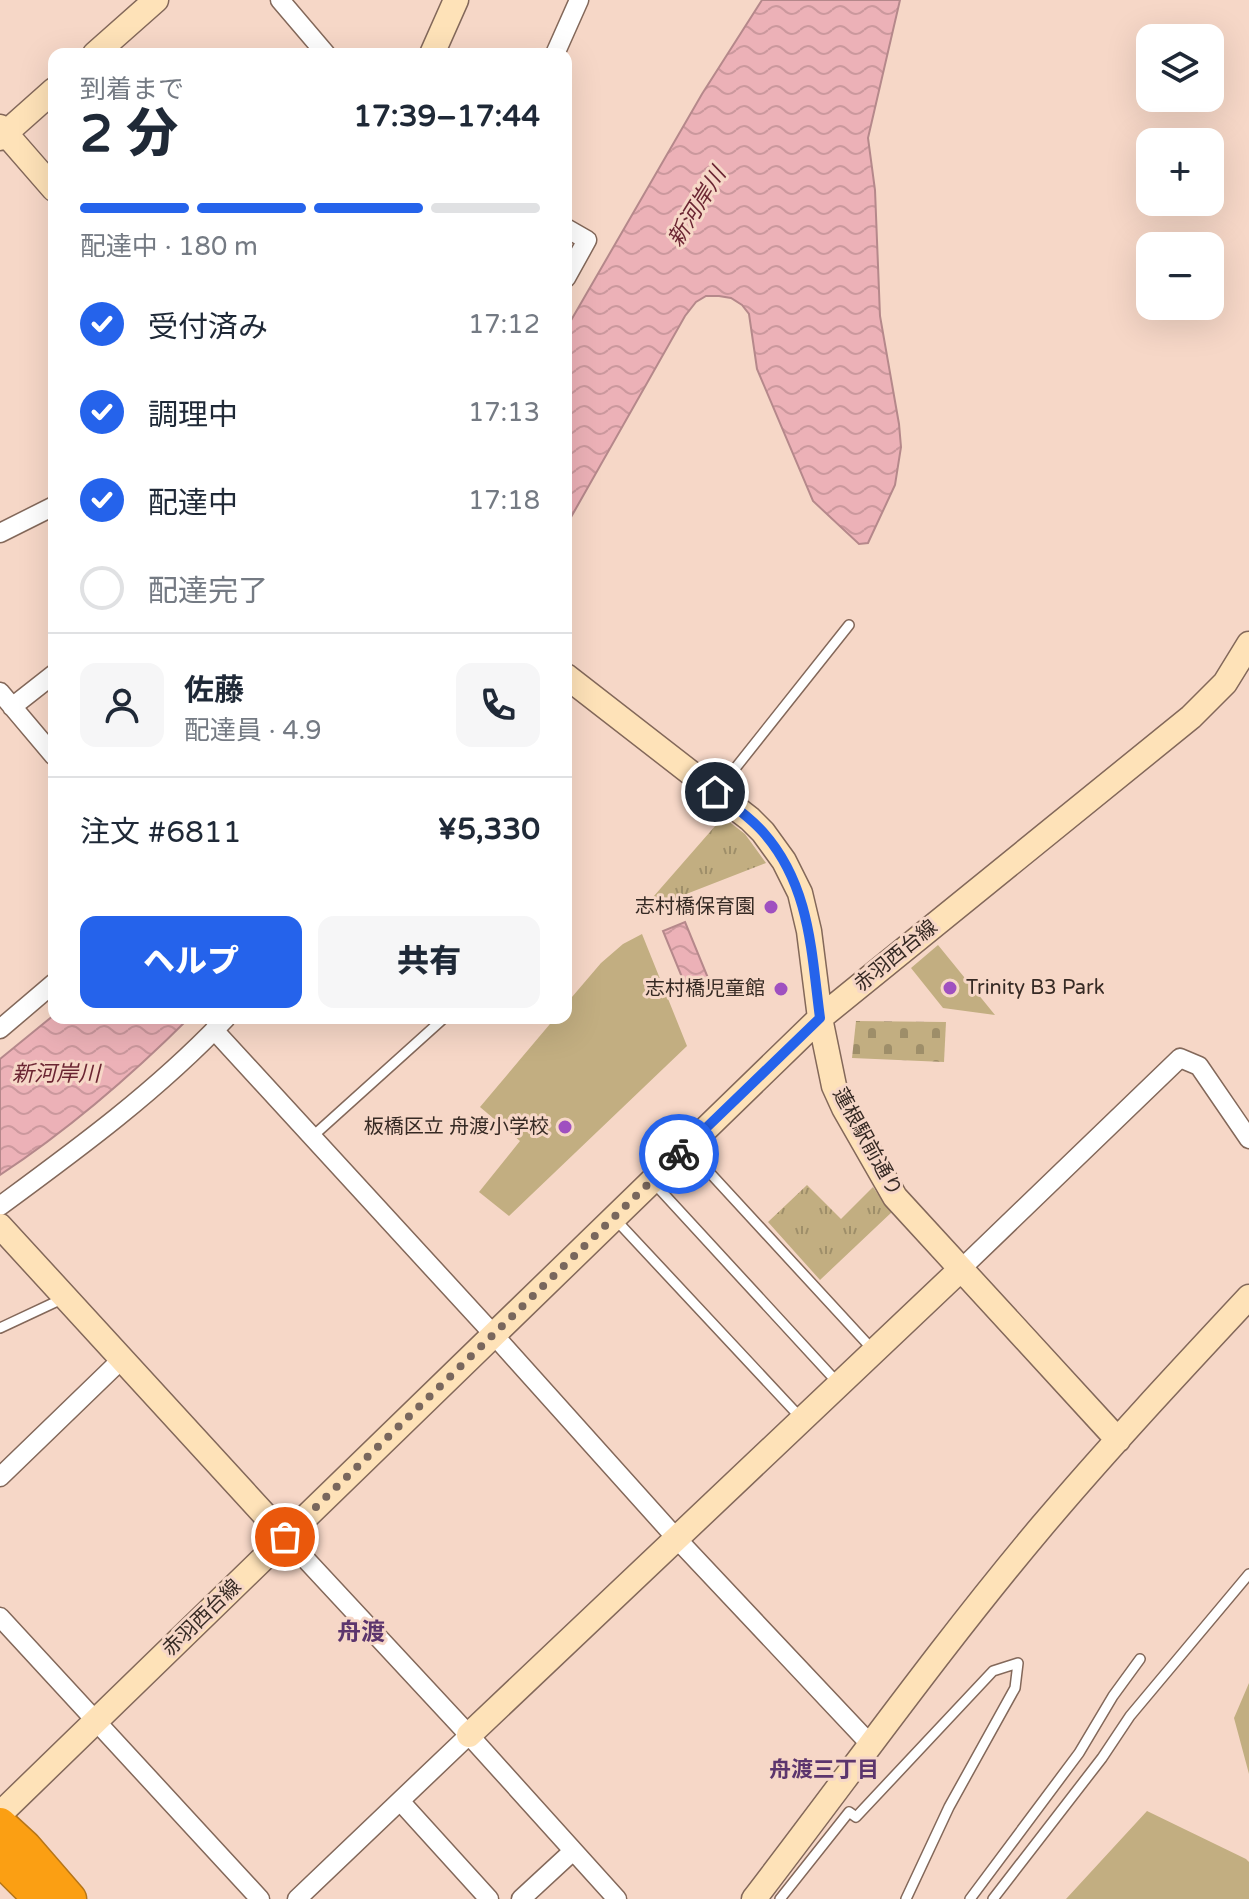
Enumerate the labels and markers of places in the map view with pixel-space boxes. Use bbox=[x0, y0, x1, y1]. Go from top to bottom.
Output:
pin bbox=[681, 758, 749, 826]
place label: 志村橋保育園 bbox=[635, 895, 755, 919]
marker: 志村橋保育園 bbox=[762, 898, 780, 916]
place label: Trinity B3 Park bbox=[966, 976, 1105, 1000]
place label: 志村橋児童館 bbox=[645, 977, 765, 1001]
marker: Trinity B3 Park bbox=[941, 979, 959, 997]
marker: 志村橋児童館 bbox=[772, 980, 790, 998]
place label: 板橋区立 舟渡小学校 bbox=[364, 1115, 549, 1139]
marker: 板橋区立 舟渡小学校 bbox=[556, 1118, 574, 1136]
pin bbox=[251, 1503, 319, 1571]

